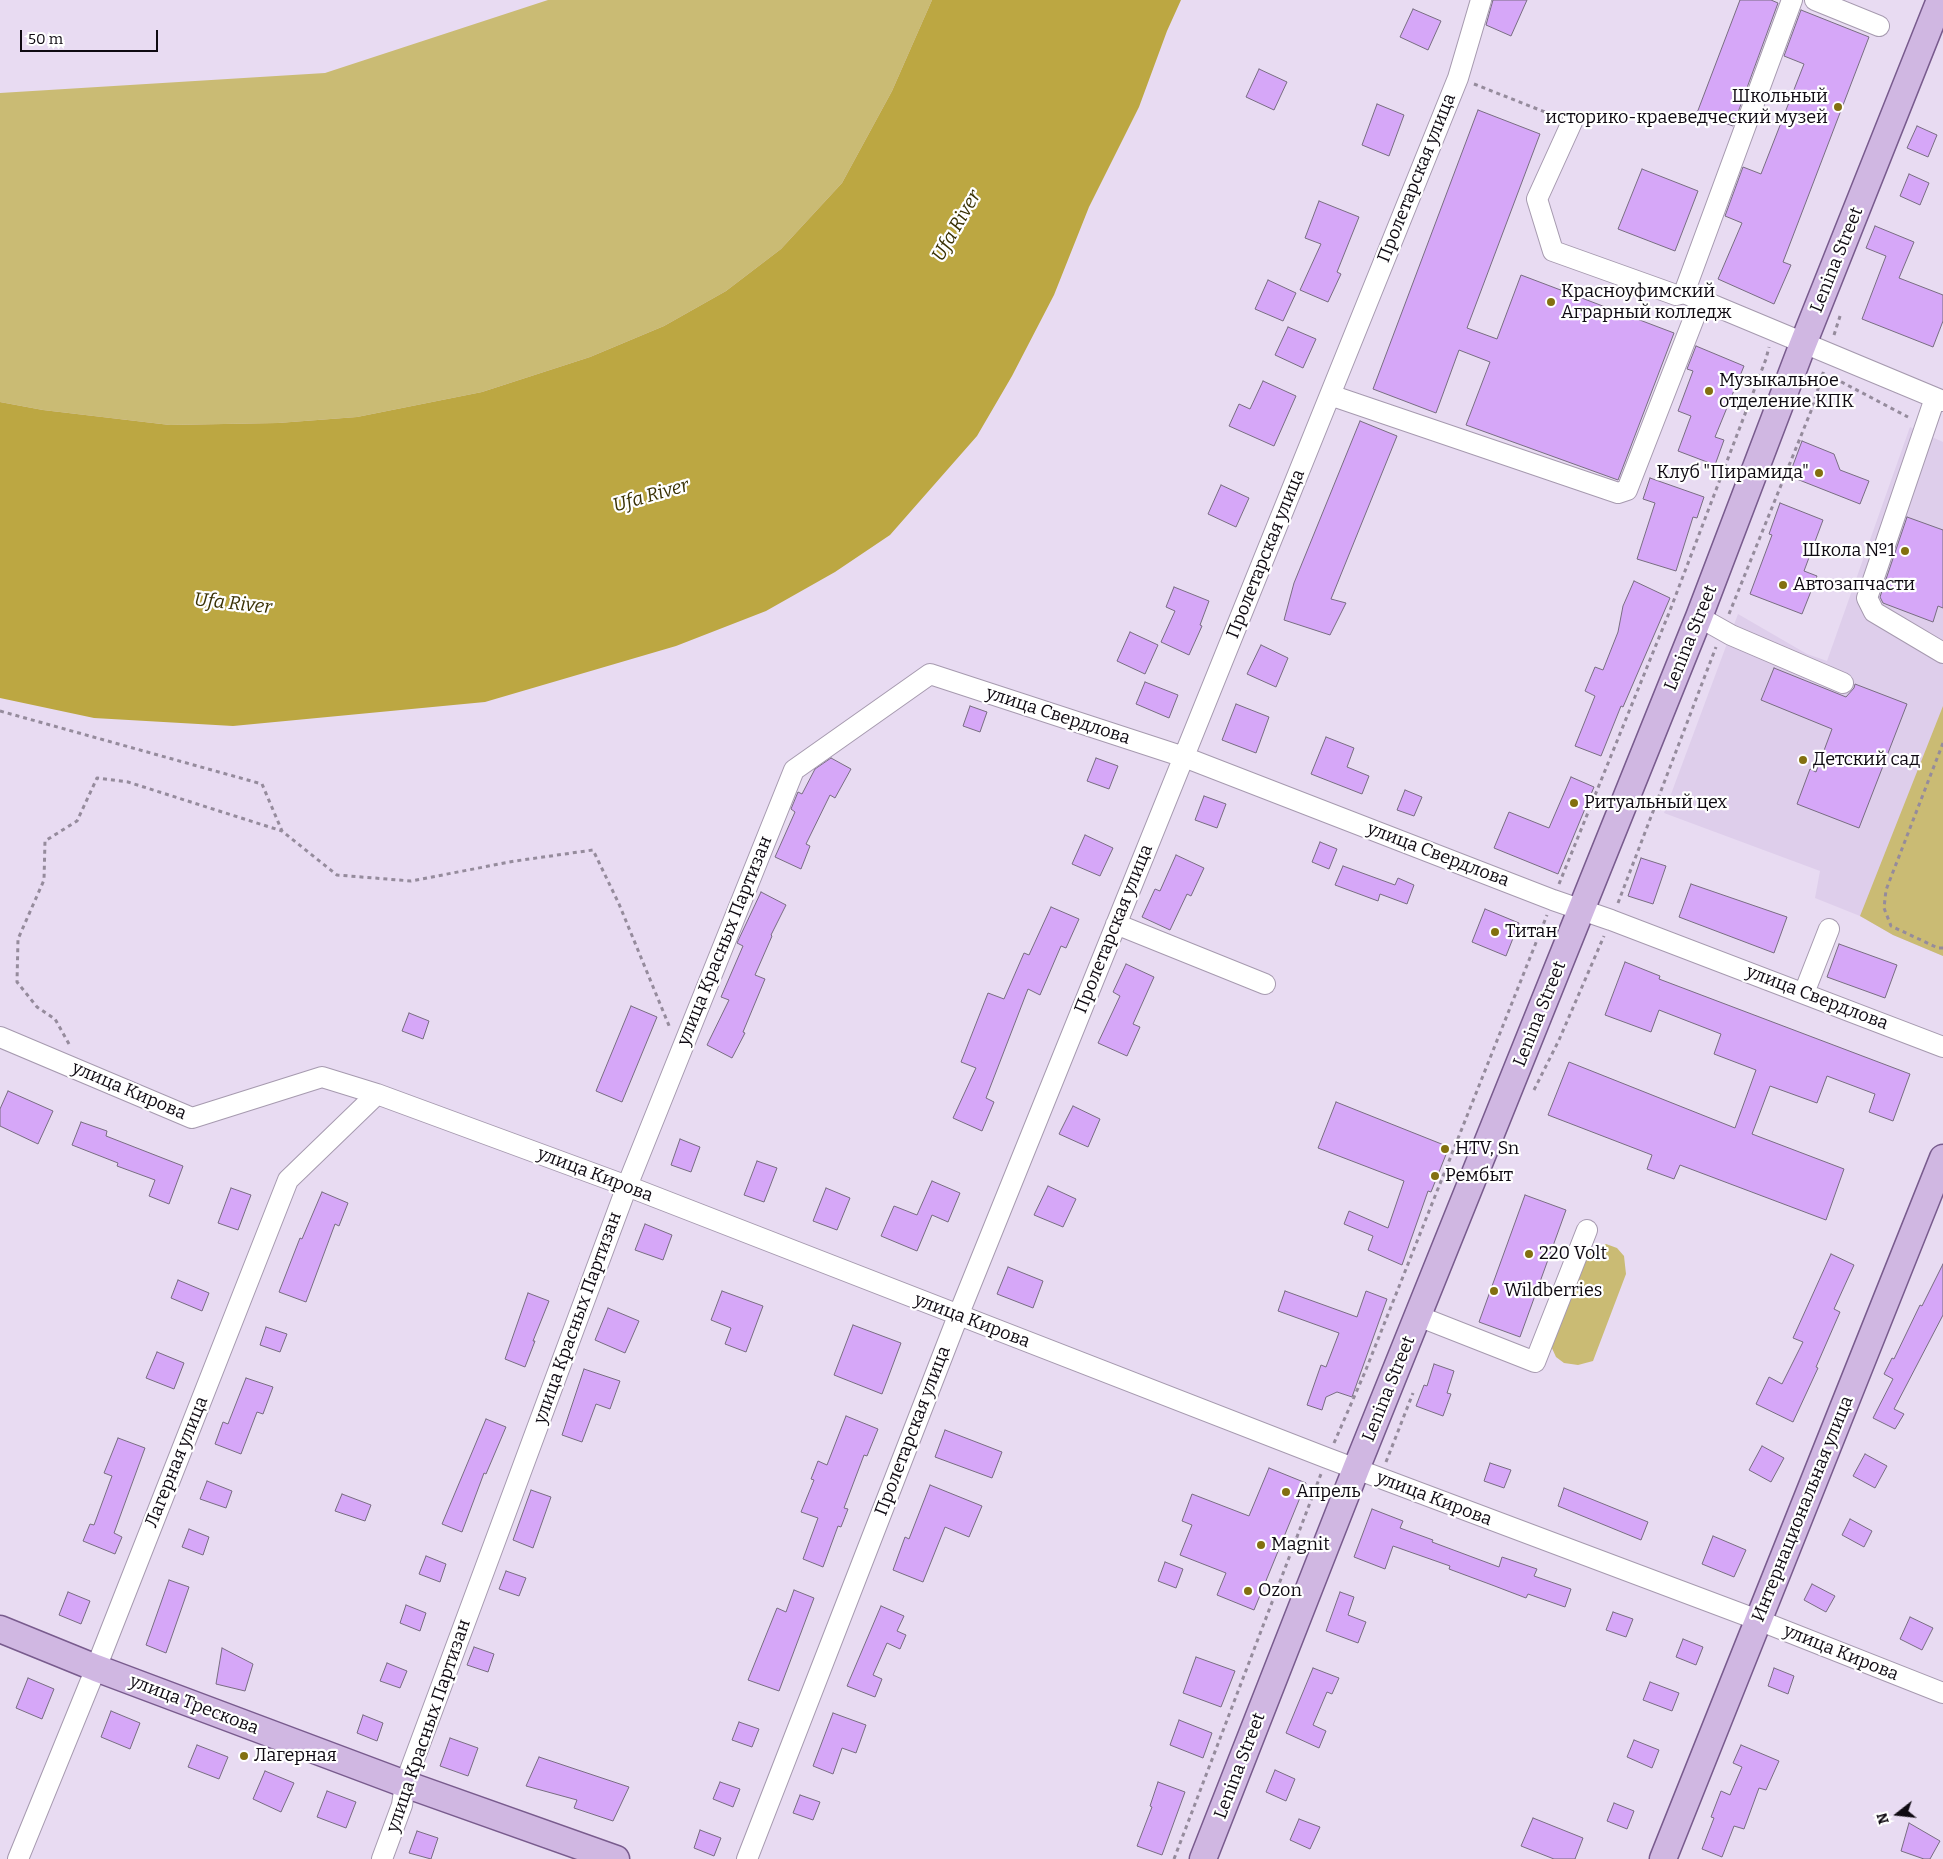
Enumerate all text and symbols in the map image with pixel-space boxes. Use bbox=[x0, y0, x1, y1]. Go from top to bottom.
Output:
scale bar bbox=[22, 20, 160, 52]
text: 50 m bbox=[28, 30, 63, 48]
place label: Школьный историко-краеведческий музей bbox=[1545, 86, 1828, 128]
street label: Пролетарская улица bbox=[1373, 90, 1461, 266]
marker: Школьный историко-краеведческий музей bbox=[1832, 101, 1844, 113]
water label: Ufa River bbox=[928, 186, 986, 266]
street label: Lenina Street bbox=[1806, 204, 1868, 316]
place label: Красноуфимский Аграрный колледж bbox=[1561, 281, 1732, 324]
marker: Красноуфимский Аграрный колледж bbox=[1545, 296, 1557, 308]
place label: Музыкальное отделение КПК bbox=[1719, 370, 1854, 412]
marker: Музыкальное отделение КПК bbox=[1703, 385, 1715, 397]
place label: Клуб "Пирамида" bbox=[1657, 462, 1809, 484]
street label: Пролетарская улица bbox=[1222, 466, 1310, 642]
marker: Клуб "Пирамида" bbox=[1813, 467, 1825, 479]
water label: Ufa River bbox=[610, 474, 692, 518]
place label: Школа №1 bbox=[1802, 540, 1895, 562]
marker: Школа №1 bbox=[1899, 545, 1911, 557]
place label: Автозапчасти bbox=[1793, 574, 1915, 596]
marker: Автозапчасти bbox=[1777, 579, 1789, 591]
street label: Lenina Street bbox=[1660, 582, 1722, 694]
water label: Ufa River bbox=[193, 589, 273, 619]
street label: улица Свердлова bbox=[983, 683, 1133, 749]
place label: Детский сад bbox=[1813, 749, 1920, 771]
marker: Детский сад bbox=[1797, 754, 1809, 766]
place label: Ритуальный цех bbox=[1584, 792, 1727, 814]
marker: Ритуальный цех bbox=[1568, 797, 1580, 809]
street label: улица Свердлова bbox=[1364, 818, 1512, 892]
street label: улица Красных Партизан bbox=[673, 833, 777, 1049]
street label: Пролетарская улица bbox=[1070, 841, 1158, 1017]
place label: Титан bbox=[1505, 921, 1557, 943]
marker: Титан bbox=[1489, 926, 1501, 938]
street label: Lenina Street bbox=[1509, 958, 1571, 1070]
street label: улица Свердлова bbox=[1743, 961, 1891, 1035]
street label: улица Кирова bbox=[69, 1057, 189, 1125]
place label: HTV, Sn bbox=[1455, 1138, 1519, 1160]
street label: улица Кирова bbox=[534, 1143, 656, 1207]
marker: HTV, Sn bbox=[1439, 1143, 1451, 1155]
place label: Рембыт bbox=[1445, 1165, 1513, 1187]
marker: Рембыт bbox=[1429, 1170, 1441, 1182]
street label: улица Красных Партизан bbox=[530, 1209, 626, 1427]
place label: 220 Volt bbox=[1539, 1243, 1607, 1265]
marker: 220 Volt bbox=[1523, 1248, 1535, 1260]
place label: Wildberries bbox=[1504, 1280, 1602, 1302]
marker: Wildberries bbox=[1488, 1285, 1500, 1297]
street label: улица Кирова bbox=[911, 1289, 1033, 1353]
street label: Lenina Street bbox=[1358, 1333, 1420, 1445]
street label: Пролетарская улица bbox=[871, 1343, 955, 1519]
street label: Лагерная улица bbox=[141, 1393, 213, 1531]
street label: Интернациональная улица bbox=[1748, 1393, 1858, 1625]
street label: улица Кирова bbox=[1373, 1467, 1495, 1531]
place label: Апрель bbox=[1296, 1481, 1360, 1503]
marker: Апрель bbox=[1280, 1486, 1292, 1498]
place label: Magnit bbox=[1271, 1534, 1330, 1556]
marker: Magnit bbox=[1255, 1539, 1267, 1551]
place label: Ozon bbox=[1258, 1580, 1302, 1602]
marker: Ozon bbox=[1242, 1585, 1254, 1597]
street label: улица Красных Партизан bbox=[382, 1617, 476, 1835]
street label: улица Кирова bbox=[1780, 1620, 1902, 1686]
street label: улица Трескова bbox=[126, 1670, 262, 1740]
street label: Lenina Street bbox=[1210, 1710, 1270, 1822]
place label: Лагерная bbox=[254, 1745, 337, 1767]
marker: Лагерная bbox=[238, 1750, 250, 1762]
north arrow bbox=[1873, 1789, 1923, 1839]
text: N bbox=[1873, 1811, 1893, 1826]

